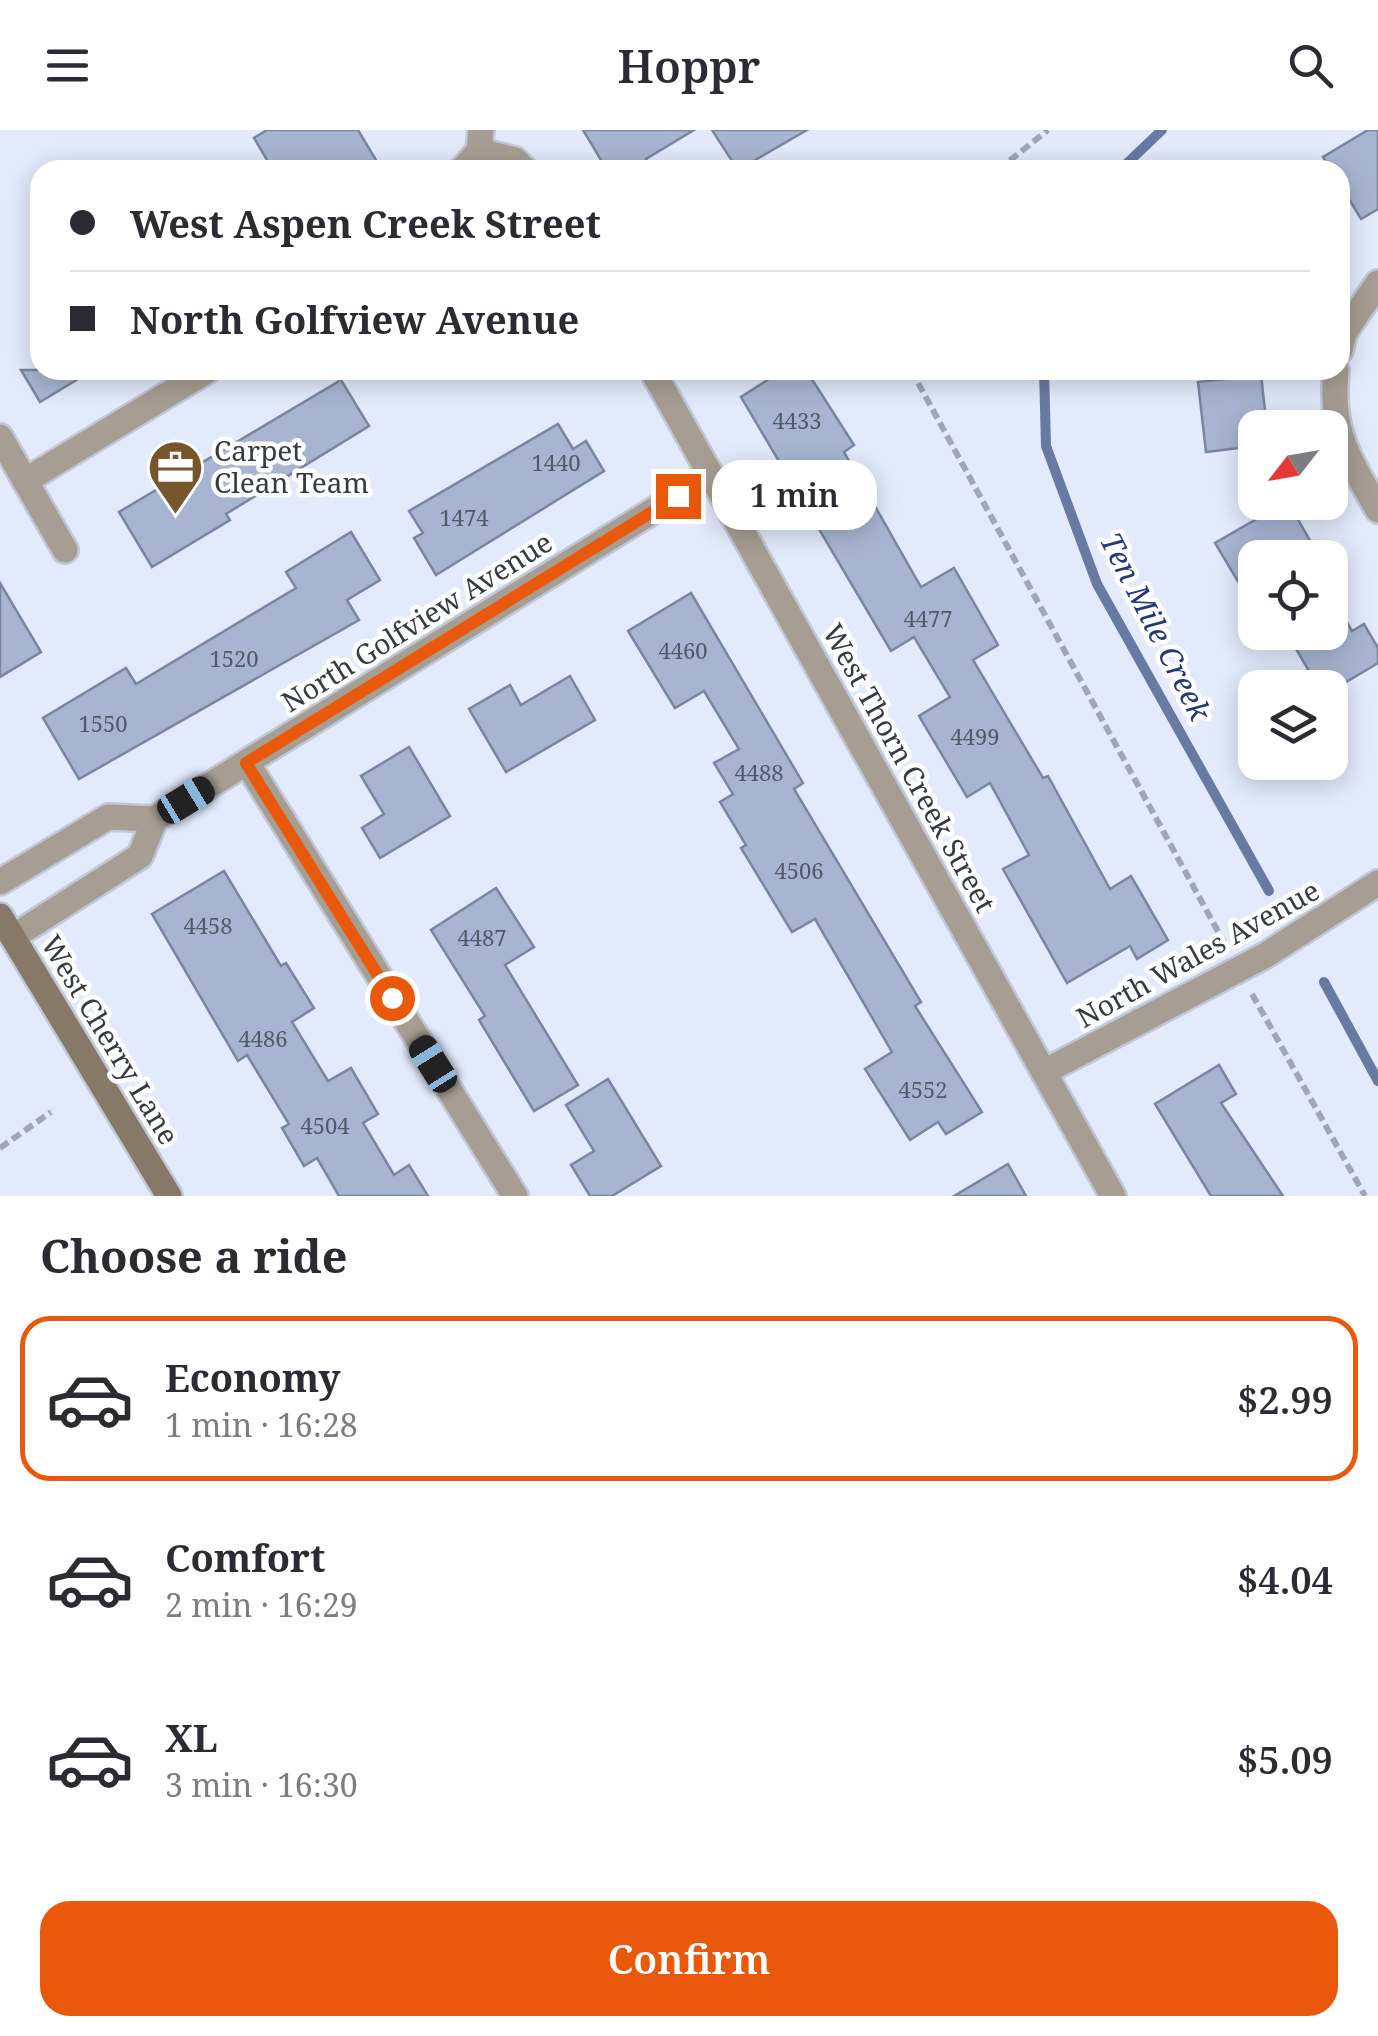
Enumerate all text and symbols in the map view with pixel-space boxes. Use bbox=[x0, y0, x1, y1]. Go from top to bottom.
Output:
text: Hoppr bbox=[617, 35, 761, 96]
icon: menu bbox=[40, 38, 95, 93]
icon: search bbox=[1283, 38, 1338, 93]
text: West Aspen Creek Street bbox=[130, 197, 601, 249]
text: North Golfview Avenue bbox=[130, 293, 579, 345]
house number: 4433 bbox=[772, 405, 822, 435]
north arrow bbox=[1238, 410, 1348, 520]
map controls bbox=[1238, 410, 1348, 780]
place label: Carpet Clean Team bbox=[214, 431, 369, 501]
office icon: Carpet Clean Team bbox=[145, 437, 205, 516]
house number: 1440 bbox=[531, 447, 581, 477]
callout: 1 min bbox=[713, 461, 878, 531]
text: 1 min bbox=[750, 473, 839, 516]
route end bbox=[656, 474, 701, 519]
house number: 1474 bbox=[439, 502, 489, 532]
street label: North Golfview Avenue bbox=[274, 522, 559, 720]
water label: Ten Mile Creek bbox=[1091, 525, 1222, 728]
button: locate bbox=[1238, 540, 1348, 650]
house number: 4477 bbox=[903, 603, 953, 633]
street label: West Thorn Creek Street bbox=[815, 617, 1005, 919]
house number: 4460 bbox=[658, 635, 708, 665]
house number: 1520 bbox=[209, 643, 259, 673]
button: layers bbox=[1238, 670, 1348, 780]
house number: 1550 bbox=[78, 708, 128, 738]
house number: 4499 bbox=[950, 721, 1000, 751]
house number: 4488 bbox=[734, 757, 784, 787]
car bbox=[153, 772, 219, 828]
house number: 4506 bbox=[774, 855, 824, 885]
street label: North Wales Avenue bbox=[1069, 870, 1326, 1036]
house number: 4458 bbox=[183, 910, 233, 940]
house number: 4487 bbox=[457, 922, 507, 952]
street label: West Cherry Lane bbox=[33, 928, 188, 1151]
route start bbox=[370, 976, 415, 1021]
house number: 4486 bbox=[238, 1023, 288, 1053]
car bbox=[404, 1031, 462, 1097]
house number: 4552 bbox=[898, 1074, 948, 1104]
house number: 4504 bbox=[300, 1110, 350, 1140]
text: Choose a ride bbox=[40, 1225, 348, 1286]
text: Economy bbox=[165, 1351, 341, 1403]
icon: car bbox=[45, 1354, 135, 1444]
text: $2.99 bbox=[1237, 1373, 1333, 1425]
text: 1 min · 16:28 bbox=[165, 1403, 358, 1446]
text: Comfort bbox=[165, 1531, 325, 1583]
icon: car bbox=[45, 1534, 135, 1624]
text: $4.04 bbox=[1237, 1553, 1333, 1605]
text: 2 min · 16:29 bbox=[165, 1583, 358, 1626]
text: XL bbox=[165, 1711, 218, 1763]
icon: car bbox=[45, 1714, 135, 1804]
text: $5.09 bbox=[1237, 1733, 1333, 1785]
text: 3 min · 16:30 bbox=[165, 1763, 358, 1806]
button: Confirm bbox=[40, 1901, 1338, 2016]

